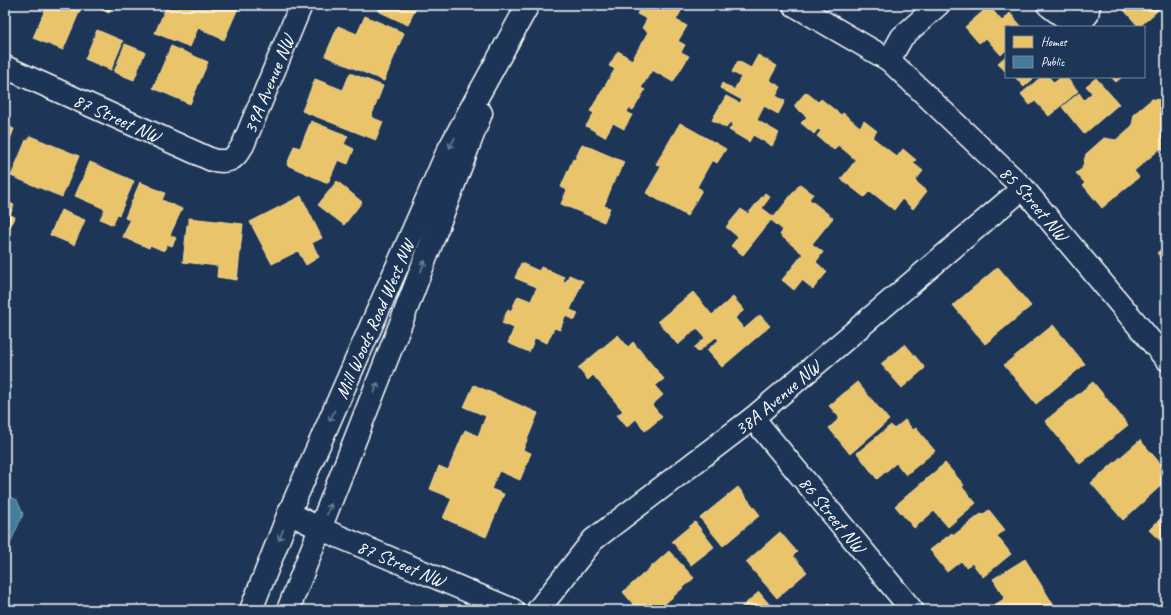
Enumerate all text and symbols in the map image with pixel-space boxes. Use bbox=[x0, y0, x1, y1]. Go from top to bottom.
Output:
legend bbox=[1005, 26, 1145, 78]
street label: 39A Avenue NW bbox=[238, 29, 301, 137]
text: Homes bbox=[1041, 34, 1068, 50]
text: Public bbox=[1041, 54, 1065, 70]
street label: 87 Street NW bbox=[70, 88, 166, 149]
one-way arrow bbox=[448, 137, 456, 149]
street label: 85 Street NW bbox=[994, 161, 1075, 248]
street label: Mill Woods Road West NW bbox=[330, 234, 421, 403]
one-way arrow bbox=[419, 261, 427, 273]
street label: 38A Avenue NW bbox=[730, 354, 827, 441]
one-way arrow bbox=[372, 382, 380, 394]
one-way arrow bbox=[328, 409, 335, 421]
street label: 86 Street NW bbox=[793, 471, 872, 560]
one-way arrow bbox=[325, 503, 333, 515]
one-way arrow bbox=[276, 529, 284, 541]
street label: 87 Street NW bbox=[354, 535, 451, 594]

